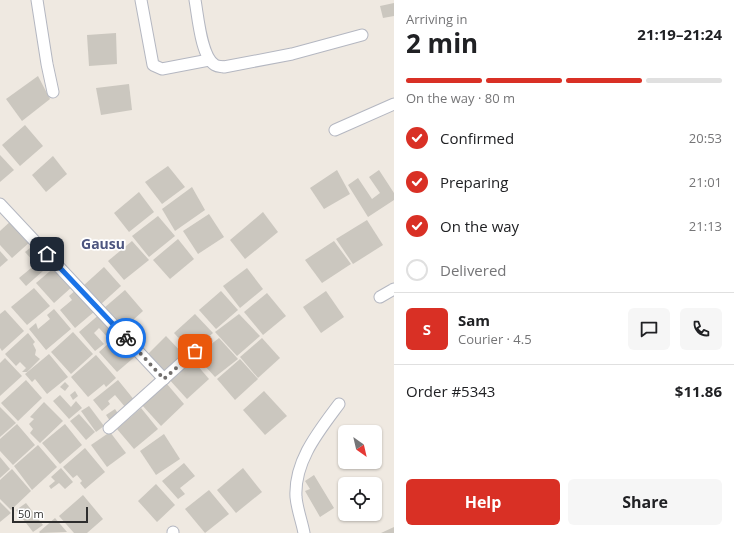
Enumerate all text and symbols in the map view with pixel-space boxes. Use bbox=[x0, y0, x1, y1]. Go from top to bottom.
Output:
text: Arriving in bbox=[406, 10, 468, 28]
text: 21:19–21:24 bbox=[637, 24, 722, 44]
text: 2 min bbox=[406, 25, 478, 61]
text: On the way · 80 m bbox=[406, 89, 515, 107]
icon: check bbox=[406, 127, 428, 149]
text: Confirmed bbox=[440, 128, 514, 148]
text: 20:53 bbox=[689, 129, 722, 147]
icon: check bbox=[406, 171, 428, 193]
text: Preparing bbox=[440, 172, 508, 192]
text: 21:01 bbox=[689, 173, 722, 191]
icon: check bbox=[406, 215, 428, 237]
text: On the way bbox=[440, 216, 519, 236]
text: 21:13 bbox=[689, 217, 722, 235]
district label: Gausu bbox=[81, 234, 125, 253]
pin bbox=[30, 237, 64, 271]
icon: home bbox=[36, 243, 58, 265]
text: Delivered bbox=[440, 260, 507, 280]
button: chat bbox=[628, 308, 670, 350]
button: phone bbox=[680, 308, 722, 350]
text: Sam bbox=[458, 310, 490, 330]
courier bbox=[106, 318, 146, 358]
text: S bbox=[423, 319, 431, 339]
icon: bike bbox=[115, 327, 137, 349]
text: Courier · 4.5 bbox=[458, 330, 532, 348]
pin bbox=[178, 334, 212, 368]
icon: bag bbox=[184, 340, 206, 362]
text: Order #5343 bbox=[406, 381, 495, 401]
text: $11.86 bbox=[675, 381, 722, 401]
north arrow bbox=[338, 425, 382, 469]
map controls bbox=[338, 425, 382, 521]
button: locate bbox=[338, 477, 382, 521]
button: Help bbox=[406, 479, 560, 525]
button: Share bbox=[568, 479, 722, 525]
scale bar bbox=[12, 505, 88, 524]
text: 50 m bbox=[18, 506, 44, 521]

